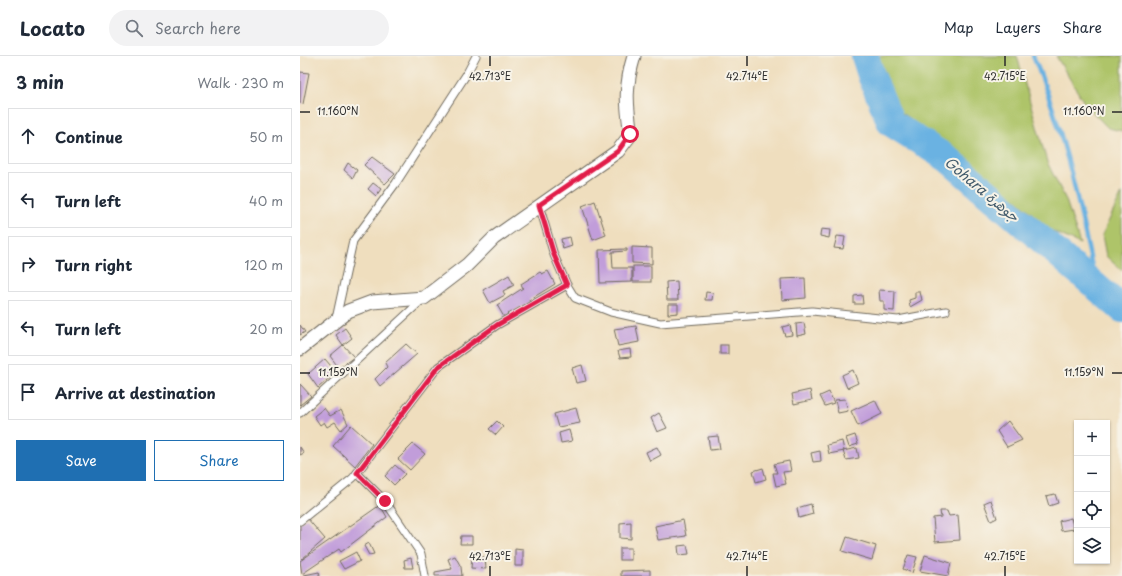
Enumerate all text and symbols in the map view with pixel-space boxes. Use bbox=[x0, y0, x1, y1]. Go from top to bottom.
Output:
search box bbox=[109, 10, 389, 46]
text: Locato bbox=[20, 14, 85, 42]
text: Search here bbox=[155, 16, 241, 39]
icon: search bbox=[123, 17, 145, 39]
text: Map bbox=[944, 17, 974, 38]
text: Layers bbox=[996, 17, 1041, 38]
text: Share bbox=[1063, 17, 1102, 38]
text: 42.713°E bbox=[469, 68, 511, 83]
text: 42.714°E bbox=[726, 68, 768, 83]
text: 42.715°E bbox=[984, 68, 1026, 83]
text: 3 min bbox=[16, 69, 64, 95]
text: Walk · 230 m bbox=[197, 73, 284, 92]
text: 11.160°N bbox=[317, 103, 359, 118]
text: 11.160°N bbox=[1063, 103, 1105, 118]
icon: ahead bbox=[17, 125, 39, 147]
text: Continue bbox=[55, 125, 123, 148]
route start bbox=[621, 125, 639, 143]
text: 50 m bbox=[249, 127, 283, 146]
water label: Gohara جوهرة bbox=[940, 152, 1024, 227]
icon: left bbox=[17, 189, 39, 211]
text: Turn left bbox=[55, 189, 121, 212]
text: 40 m bbox=[249, 191, 283, 210]
icon: right bbox=[17, 253, 39, 275]
text: Turn right bbox=[55, 253, 132, 276]
text: 120 m bbox=[244, 255, 283, 274]
icon: left bbox=[17, 317, 39, 339]
text: Turn left bbox=[55, 317, 121, 340]
text: 20 m bbox=[249, 319, 283, 338]
text: 11.159°N bbox=[318, 364, 358, 379]
text: 11.159°N bbox=[1064, 364, 1104, 379]
icon: arrive bbox=[17, 381, 39, 403]
text: Arrive at destination bbox=[55, 381, 216, 404]
map controls bbox=[1074, 420, 1110, 564]
button: + bbox=[1074, 420, 1110, 456]
button: Save bbox=[16, 440, 146, 481]
button: Share bbox=[154, 440, 284, 481]
button: − bbox=[1074, 456, 1110, 492]
route end bbox=[376, 492, 394, 510]
button: locate bbox=[1074, 492, 1110, 528]
button: layers bbox=[1074, 528, 1110, 564]
text: 42.713°E bbox=[469, 548, 511, 563]
text: 42.714°E bbox=[726, 548, 768, 563]
text: 42.715°E bbox=[984, 548, 1026, 563]

